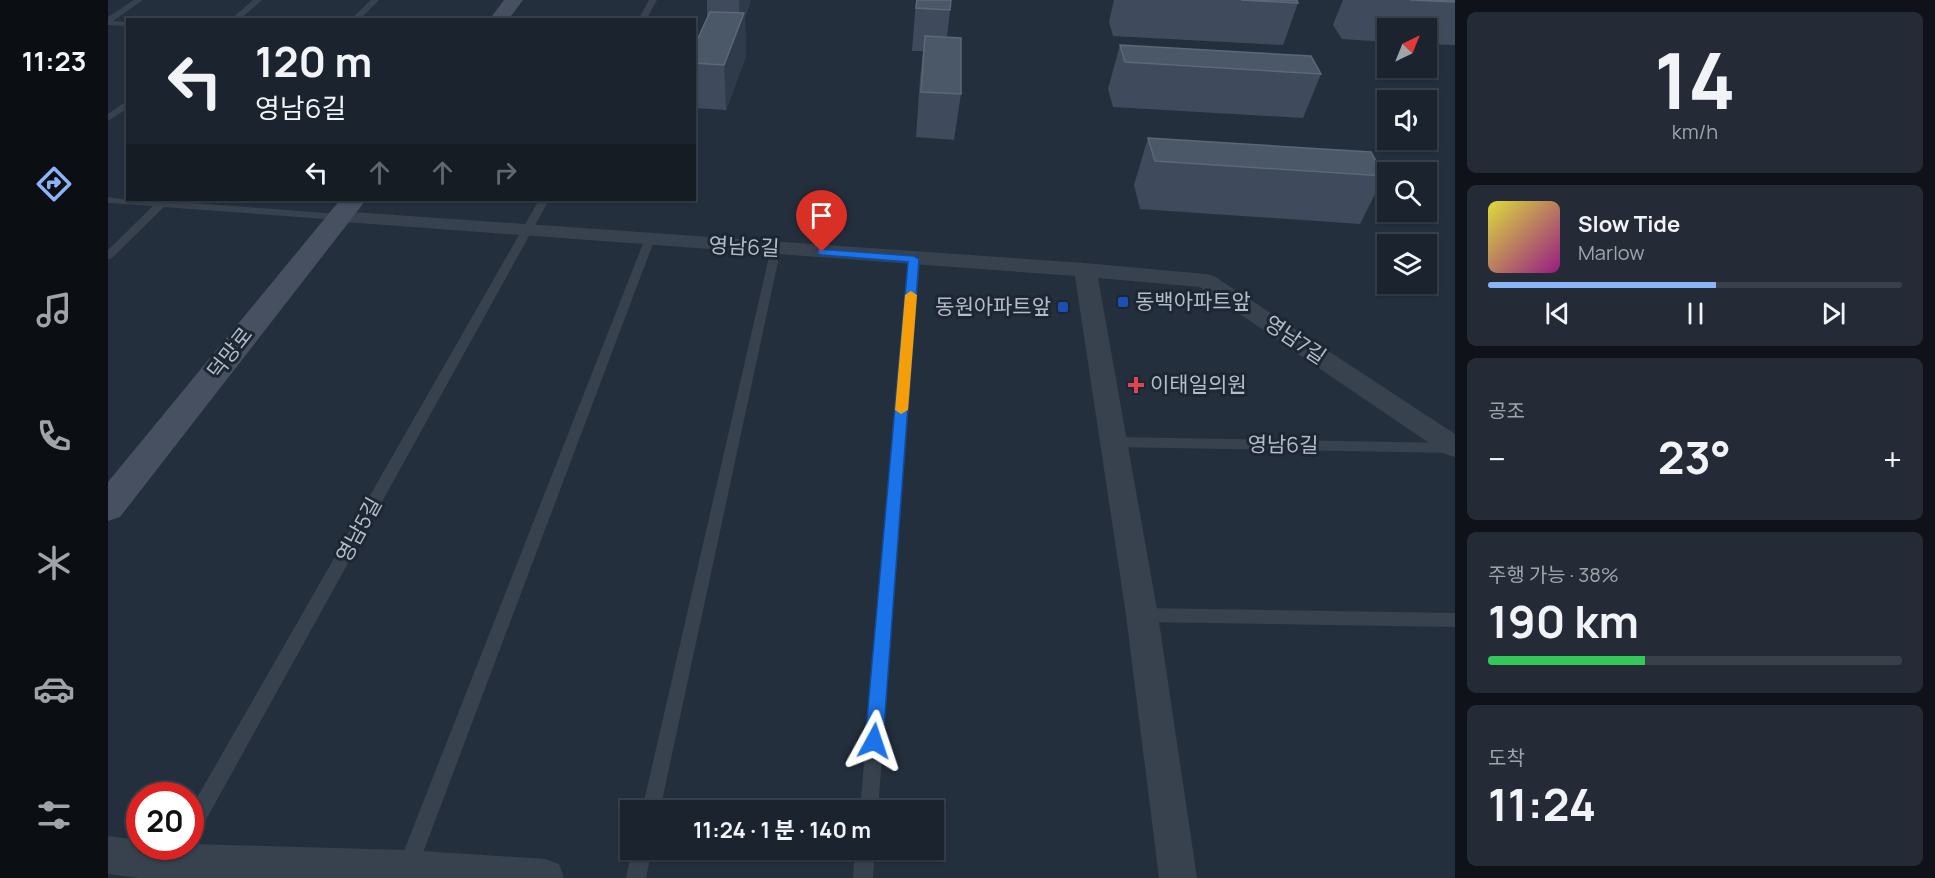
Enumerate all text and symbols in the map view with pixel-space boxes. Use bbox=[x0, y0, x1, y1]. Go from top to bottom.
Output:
north arrow bbox=[1377, 18, 1437, 78]
map controls bbox=[1377, 18, 1437, 294]
text: 14 bbox=[1654, 26, 1736, 132]
text: 120 m bbox=[255, 32, 372, 90]
text: 11:23 bbox=[22, 42, 86, 79]
icon: left bbox=[156, 42, 234, 120]
text: 영남6길 bbox=[255, 89, 346, 126]
button: sound bbox=[1377, 90, 1437, 150]
text: km/h bbox=[1672, 118, 1718, 145]
icon: left bbox=[300, 156, 333, 189]
icon: ahead bbox=[363, 156, 396, 189]
icon: ahead bbox=[426, 156, 459, 189]
icon: right bbox=[489, 156, 522, 189]
button: search bbox=[1377, 162, 1437, 222]
icon: directions bbox=[33, 163, 75, 205]
pin bbox=[796, 190, 847, 252]
icon: arrive bbox=[805, 199, 838, 232]
text: Slow Tide bbox=[1578, 209, 1680, 239]
street label: 영남6길 bbox=[708, 230, 780, 262]
button: layers bbox=[1377, 234, 1437, 294]
text: Marlow bbox=[1578, 239, 1645, 266]
place label: 동백아파트앞 bbox=[1135, 287, 1251, 315]
icon: music bbox=[33, 289, 75, 331]
place label: 동원아파트앞 bbox=[935, 292, 1051, 320]
marker: 동백아파트앞 bbox=[1116, 295, 1130, 309]
icon: previous bbox=[1541, 297, 1574, 330]
icon: pause bbox=[1679, 297, 1712, 330]
icon: next bbox=[1817, 297, 1850, 330]
marker: 동원아파트앞 bbox=[1056, 300, 1070, 314]
street label: 영남7길 bbox=[1259, 308, 1332, 370]
street label: 덕망로 bbox=[200, 321, 258, 384]
place label: 이태일의원 bbox=[1150, 370, 1247, 398]
marker: 이태일의원 bbox=[1127, 376, 1145, 394]
text: 공조 bbox=[1488, 397, 1525, 424]
icon: phone bbox=[33, 415, 75, 457]
text: 23° bbox=[1658, 426, 1731, 488]
street label: 영남6길 bbox=[1247, 429, 1319, 459]
text: − bbox=[1488, 436, 1506, 481]
text: + bbox=[1883, 436, 1902, 481]
street label: 영남5길 bbox=[329, 492, 387, 567]
icon: climate bbox=[33, 542, 75, 584]
text: 주행 가능 · 38% bbox=[1488, 561, 1619, 588]
text: 190 km bbox=[1488, 590, 1639, 652]
icon: car bbox=[33, 668, 75, 710]
position arrow bbox=[842, 709, 906, 773]
text: 도착 bbox=[1488, 744, 1525, 771]
text: 11:24 bbox=[1488, 773, 1596, 835]
speed limit sign: 20 bbox=[126, 782, 204, 860]
icon: filters bbox=[33, 794, 75, 836]
text: 11:24 · 1 분 · 140 m bbox=[693, 815, 871, 845]

